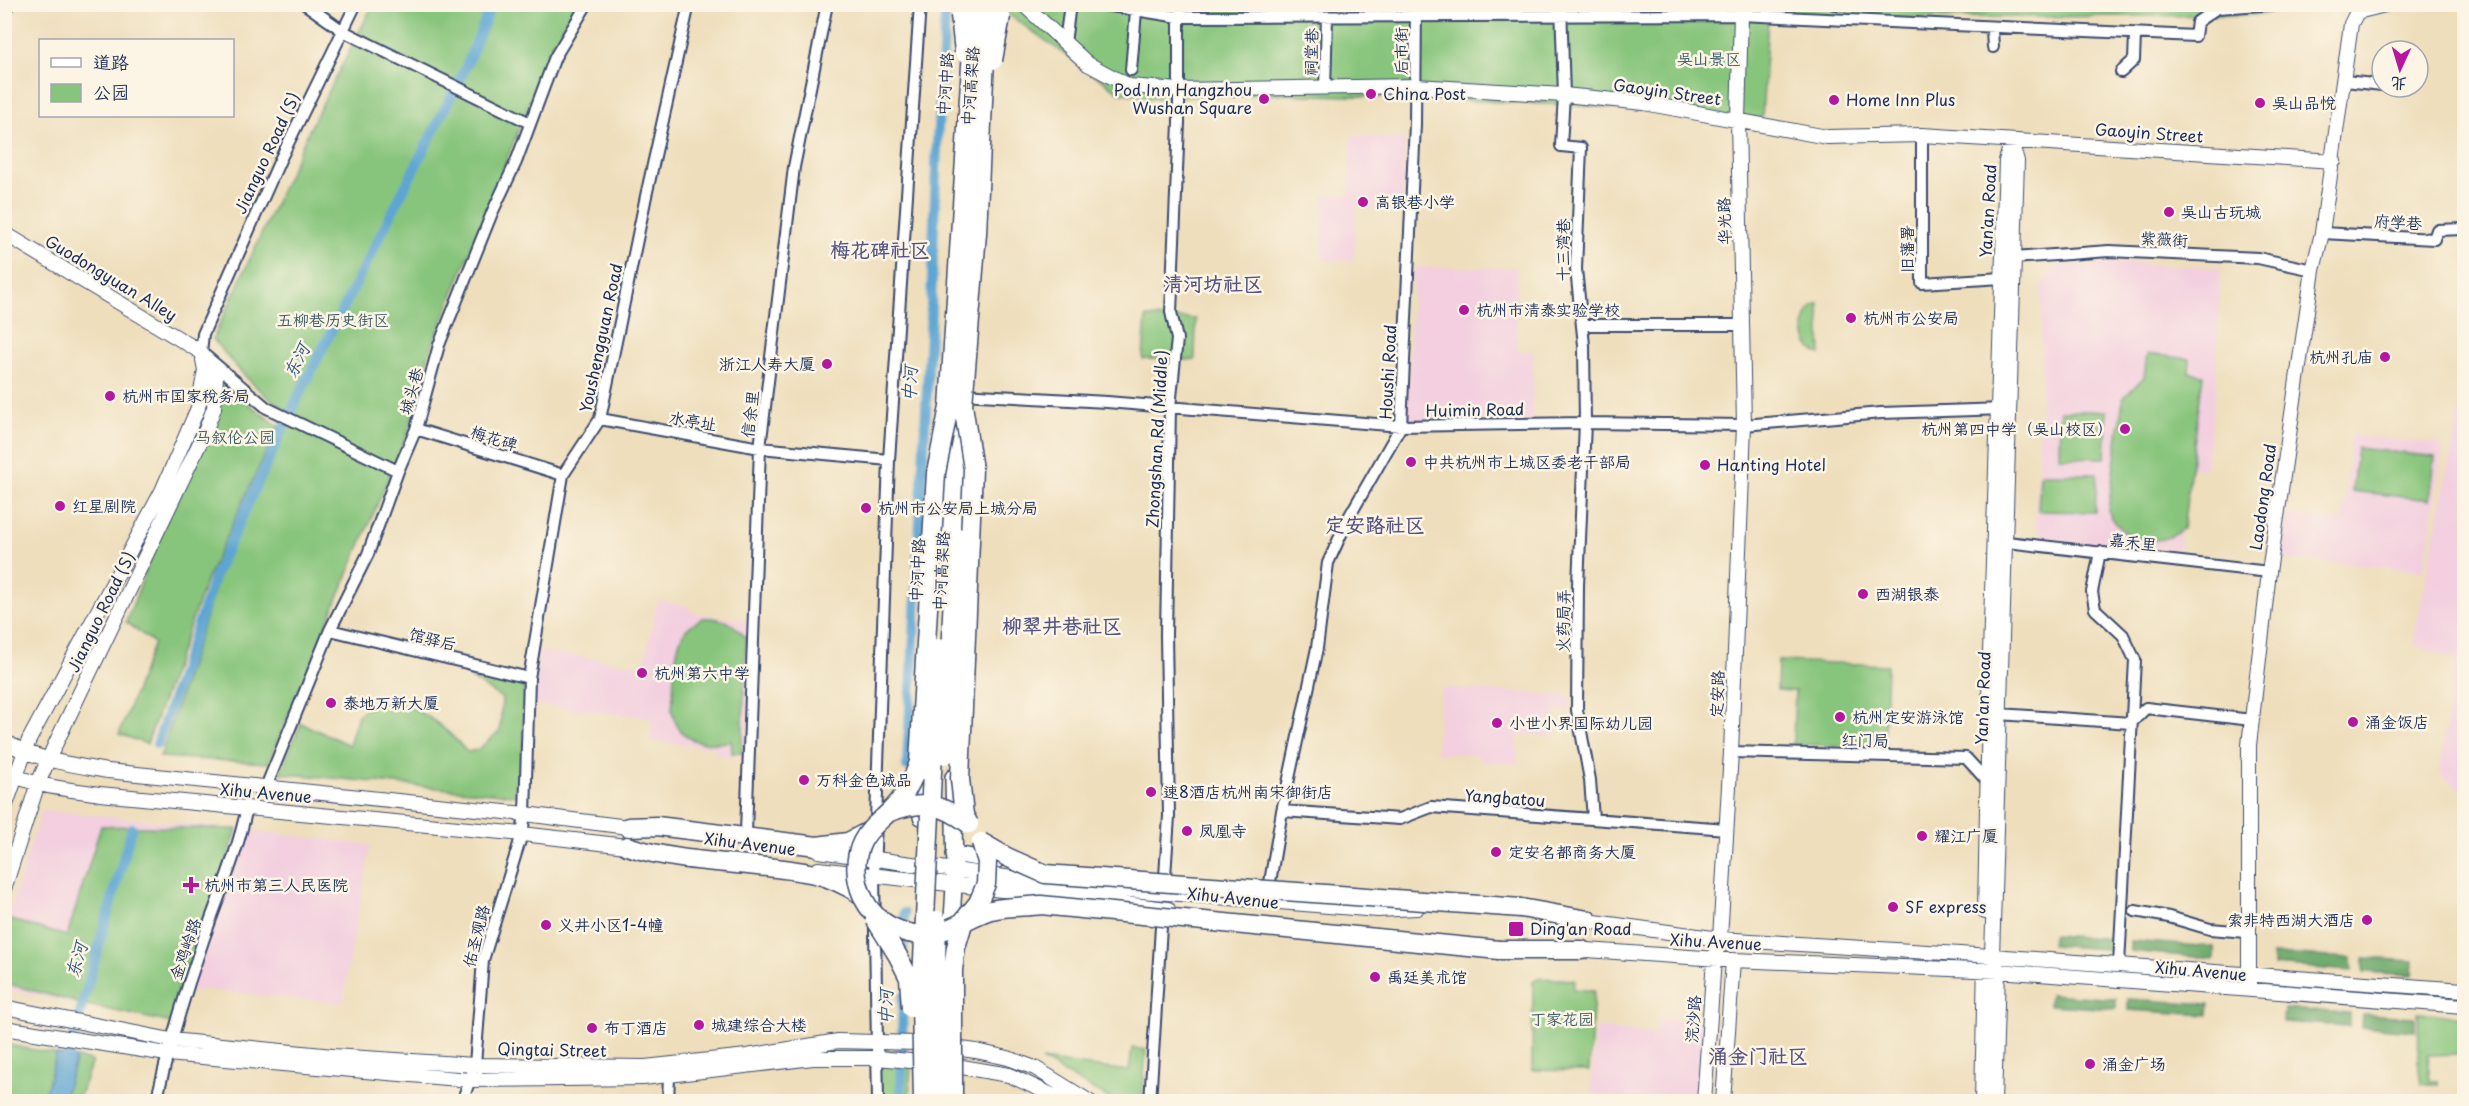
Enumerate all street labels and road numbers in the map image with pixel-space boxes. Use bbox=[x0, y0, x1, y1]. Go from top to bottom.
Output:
street label: 后市街 bbox=[1388, 27, 1412, 75]
street label: 祠堂巷 bbox=[1298, 28, 1322, 76]
street label: 中河高架路 bbox=[954, 45, 984, 127]
street label: 中河中路 bbox=[930, 51, 958, 117]
street label: Gaoyin Street bbox=[1612, 72, 1723, 111]
street label: Jianguo Road (S) bbox=[227, 88, 305, 217]
street label: Gaoyin Street bbox=[2094, 116, 2205, 148]
street label: Yan'an Road bbox=[1973, 164, 2001, 258]
street label: 华光路 bbox=[1711, 197, 1735, 245]
street label: 府学巷 bbox=[2373, 208, 2423, 234]
street label: 十三湾巷 bbox=[1550, 218, 1574, 282]
street label: 旧藩署 bbox=[1894, 225, 1918, 273]
street label: 紫薇街 bbox=[2139, 225, 2189, 251]
street label: Guodongyuan Alley bbox=[41, 228, 182, 326]
street label: Youshengguan Road bbox=[572, 261, 628, 415]
street label: Houshi Road bbox=[1373, 324, 1401, 420]
street label: Zhongshan Rd (Middle) bbox=[1139, 349, 1173, 529]
street label: 城头巷 bbox=[392, 364, 428, 417]
street label: 信余里 bbox=[734, 389, 764, 439]
street label: Huimin Road bbox=[1425, 396, 1524, 422]
street label: 水亭址 bbox=[667, 404, 719, 436]
street label: 梅花碑 bbox=[468, 419, 521, 456]
street label: Laodong Road bbox=[2243, 442, 2281, 552]
street label: 嘉禾里 bbox=[2108, 526, 2158, 556]
street label: 中河高架路 bbox=[926, 530, 954, 612]
street label: 中河中路 bbox=[902, 537, 930, 603]
street label: Jianguo Road (S) bbox=[60, 547, 140, 676]
street label: 火药局弄 bbox=[1549, 589, 1575, 653]
street label: 馆驿后 bbox=[407, 621, 459, 655]
street label: Yan'an Road bbox=[1968, 651, 1996, 745]
street label: 定安路 bbox=[1703, 670, 1729, 718]
street label: 红门局 bbox=[1841, 727, 1889, 751]
street label: Xihu Avenue bbox=[219, 776, 313, 808]
street label: Yangbatou bbox=[1464, 782, 1546, 812]
street label: Xihu Avenue bbox=[703, 825, 797, 861]
street label: Xihu Avenue bbox=[1186, 880, 1280, 914]
street label: 佑圣观路 bbox=[456, 902, 494, 970]
street label: 金鸡岭路 bbox=[162, 915, 206, 983]
street label: Xihu Avenue bbox=[1670, 927, 1763, 955]
street label: Xihu Avenue bbox=[2154, 954, 2248, 986]
street label: 浣沙路 bbox=[1678, 994, 1706, 1044]
street label: Qingtai Street bbox=[497, 1036, 607, 1062]

